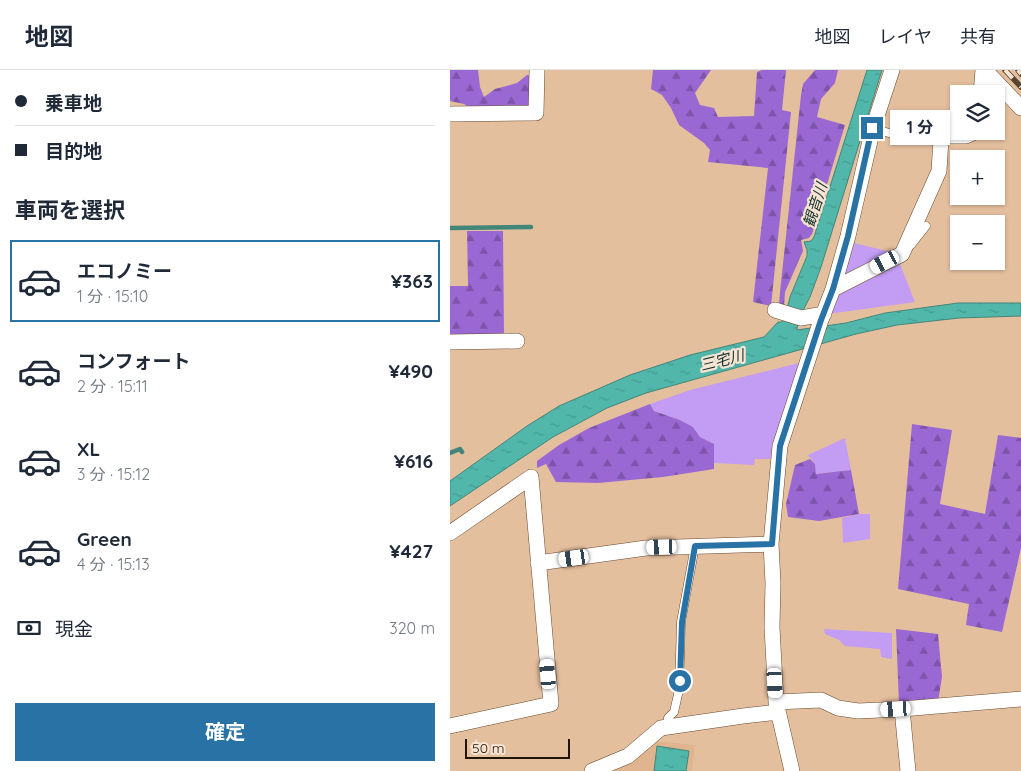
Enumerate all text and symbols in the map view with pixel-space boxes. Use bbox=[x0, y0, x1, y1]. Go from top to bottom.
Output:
text: 地図 bbox=[25, 21, 73, 51]
text: 地図 bbox=[815, 25, 851, 48]
text: レイヤ bbox=[879, 25, 932, 48]
text: 共有 bbox=[960, 25, 996, 48]
map controls bbox=[950, 85, 1005, 270]
button: layers bbox=[950, 85, 1005, 140]
text: 乗車地 bbox=[45, 91, 102, 115]
callout: 1 分 bbox=[890, 110, 950, 146]
route end bbox=[861, 117, 883, 139]
text: 1 分 bbox=[907, 117, 933, 137]
text: 目的地 bbox=[45, 139, 102, 163]
button: + bbox=[950, 150, 1005, 205]
water label: 観音川 bbox=[799, 179, 832, 229]
text: 車両を選択 bbox=[15, 196, 125, 224]
button: − bbox=[950, 215, 1005, 270]
car bbox=[868, 249, 901, 275]
icon: car bbox=[17, 259, 62, 304]
text: エコノミー bbox=[77, 259, 172, 283]
text: ¥363 bbox=[391, 269, 433, 293]
text: 1 分 · 15:10 bbox=[77, 286, 148, 306]
water label: 三宅川 bbox=[698, 345, 748, 375]
icon: car bbox=[17, 349, 62, 394]
text: コンフォート bbox=[77, 349, 190, 373]
text: ¥490 bbox=[388, 359, 433, 383]
text: 2 分 · 15:11 bbox=[77, 376, 148, 396]
text: XL bbox=[77, 437, 100, 461]
icon: car bbox=[17, 439, 62, 484]
text: ¥616 bbox=[394, 449, 433, 473]
text: 3 分 · 15:12 bbox=[77, 464, 150, 484]
text: Green bbox=[77, 527, 132, 551]
icon: car bbox=[17, 529, 62, 574]
text: ¥427 bbox=[389, 539, 433, 563]
car bbox=[646, 539, 677, 555]
car bbox=[558, 548, 589, 568]
text: 4 分 · 15:13 bbox=[77, 554, 150, 574]
icon: cash bbox=[15, 614, 43, 642]
text: 現金 bbox=[55, 617, 93, 641]
text: 320 m bbox=[389, 618, 435, 638]
car bbox=[539, 658, 556, 690]
car bbox=[766, 668, 783, 698]
route start bbox=[669, 670, 691, 692]
car bbox=[880, 701, 911, 717]
button: 確定 bbox=[15, 703, 435, 761]
scale bar bbox=[465, 736, 570, 759]
text: 50 m bbox=[472, 739, 505, 757]

